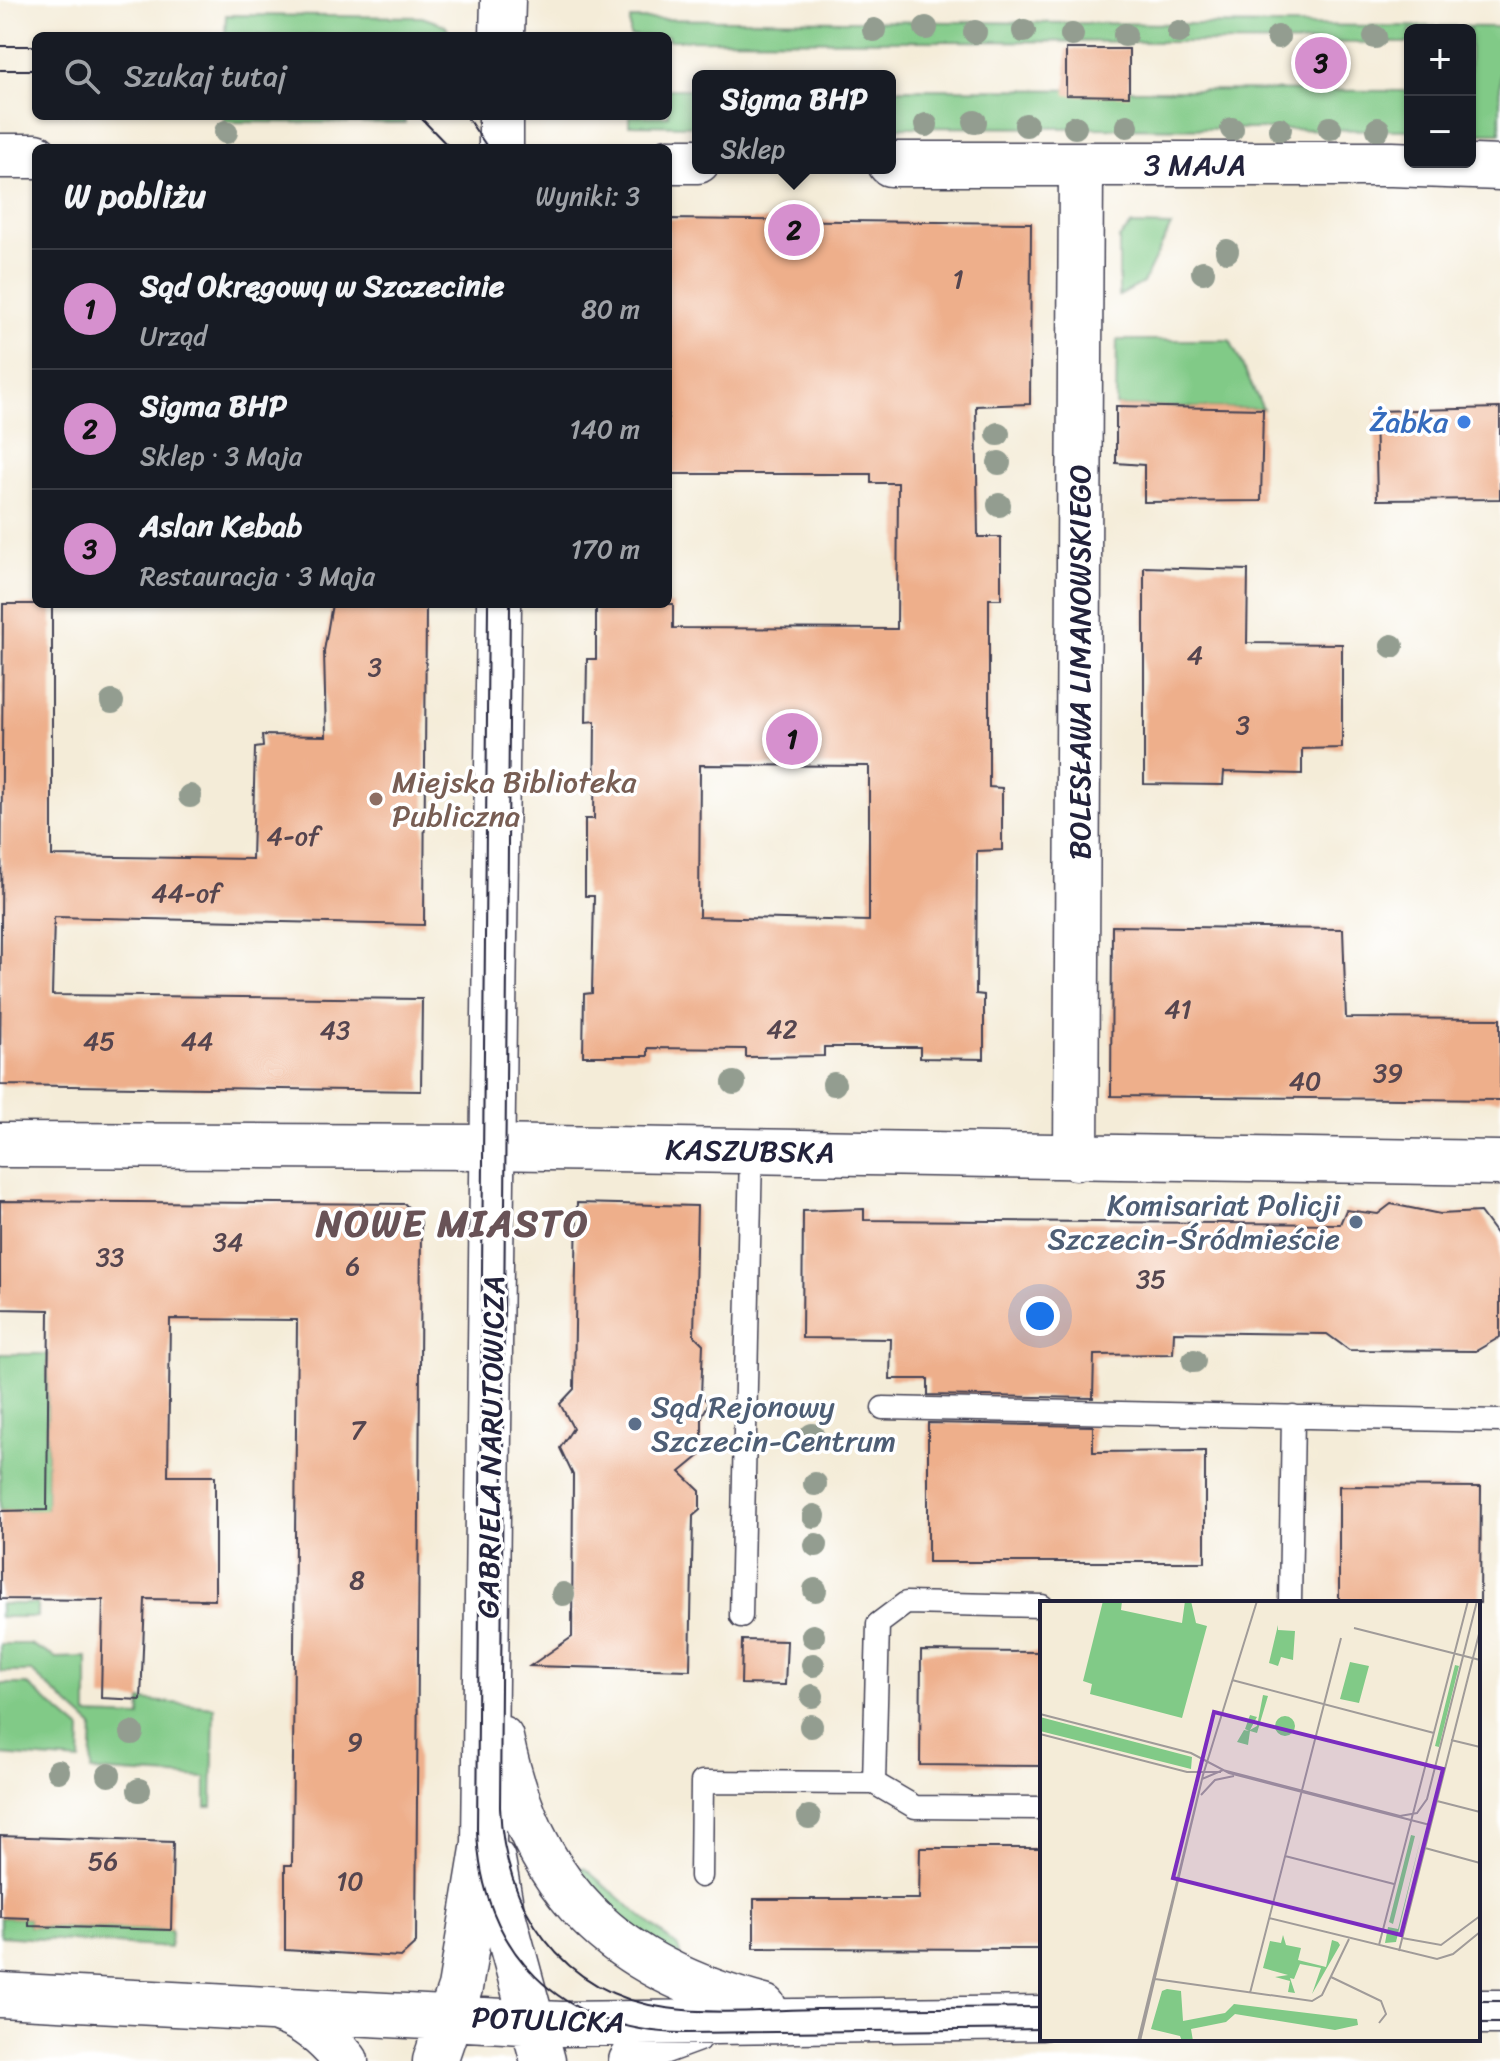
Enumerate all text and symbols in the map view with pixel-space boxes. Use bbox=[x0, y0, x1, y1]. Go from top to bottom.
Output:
map controls bbox=[1404, 24, 1476, 168]
button: + bbox=[1404, 24, 1476, 96]
search box bbox=[32, 32, 672, 120]
pin: 3 bbox=[1295, 33, 1347, 93]
text: Szukaj tutaj bbox=[124, 49, 287, 103]
icon: search bbox=[60, 54, 104, 98]
popup bbox=[692, 70, 896, 174]
text: Sigma BHP bbox=[721, 72, 867, 126]
button: − bbox=[1404, 96, 1476, 168]
text: Sklep bbox=[721, 126, 785, 172]
street label: 3 MAJA bbox=[1144, 138, 1246, 192]
text: W pobliżu bbox=[64, 166, 206, 226]
text: Wyniki: 3 bbox=[535, 173, 640, 219]
pin: 2 bbox=[768, 200, 820, 260]
house number: 1 bbox=[952, 256, 964, 302]
text: Sąd Okręgowy w Szczecinie bbox=[140, 259, 504, 313]
text: 1 bbox=[84, 286, 96, 332]
text: 80 m bbox=[581, 286, 640, 332]
text: Urząd bbox=[140, 313, 207, 359]
text: Sigma BHP bbox=[140, 379, 287, 433]
place label: Żabka bbox=[1369, 395, 1449, 449]
text: 2 bbox=[82, 406, 98, 452]
text: 140 m bbox=[569, 406, 640, 452]
marker: Żabka bbox=[1455, 413, 1473, 431]
text: Sklep · 3 Maja bbox=[140, 433, 302, 479]
street label: BOLESŁAWA LIMANOWSKIEGO bbox=[1053, 464, 1107, 860]
text: Aslan Kebab bbox=[140, 499, 302, 553]
text: 3 bbox=[83, 526, 97, 572]
text: 170 m bbox=[571, 526, 640, 572]
text: Restauracja · 3 Maja bbox=[140, 553, 375, 599]
house number: 4 bbox=[1187, 632, 1203, 678]
house number: 3 bbox=[368, 644, 382, 690]
house number: 3 bbox=[1236, 702, 1250, 748]
pin: 1 bbox=[766, 709, 818, 769]
place label: Miejska Biblioteka Publiczna bbox=[392, 755, 637, 843]
marker: Miejska Biblioteka Publiczna bbox=[367, 790, 385, 808]
house number: 4-of bbox=[266, 813, 323, 859]
house number: 44-of bbox=[151, 870, 224, 916]
house number: 41 bbox=[1164, 986, 1192, 1032]
house number: 42 bbox=[766, 1006, 798, 1052]
house number: 43 bbox=[320, 1007, 350, 1053]
house number: 45 bbox=[83, 1018, 115, 1064]
house number: 44 bbox=[181, 1018, 213, 1064]
house number: 39 bbox=[1373, 1050, 1403, 1096]
house number: 40 bbox=[1289, 1058, 1321, 1104]
street label: KASZUBSKA bbox=[665, 1123, 835, 1179]
place label: Komisariat Policji Szczecin-Śródmieście bbox=[1048, 1178, 1342, 1266]
district label: NOWE MIASTO bbox=[315, 1190, 590, 1257]
marker: Komisariat Policji Szczecin-Śródmieście bbox=[1347, 1213, 1365, 1231]
house number: 34 bbox=[213, 1219, 243, 1265]
house number: 33 bbox=[96, 1234, 124, 1280]
house number: 6 bbox=[346, 1243, 360, 1289]
house number: 35 bbox=[1136, 1256, 1166, 1302]
street label: GABRIELA NARUTOWICZA bbox=[461, 1275, 521, 1619]
your location bbox=[1020, 1296, 1060, 1336]
place label: Sąd Rejonowy Szczecin-Centrum bbox=[651, 1380, 896, 1468]
house number: 7 bbox=[351, 1407, 368, 1453]
marker: Sąd Rejonowy Szczecin-Centrum bbox=[626, 1415, 644, 1433]
house number: 8 bbox=[349, 1557, 365, 1603]
inset map bbox=[1040, 1601, 1480, 2041]
house number: 9 bbox=[347, 1719, 363, 1765]
house number: 56 bbox=[88, 1838, 118, 1884]
house number: 10 bbox=[336, 1858, 364, 1904]
street label: POTULICKA bbox=[471, 1990, 625, 2050]

